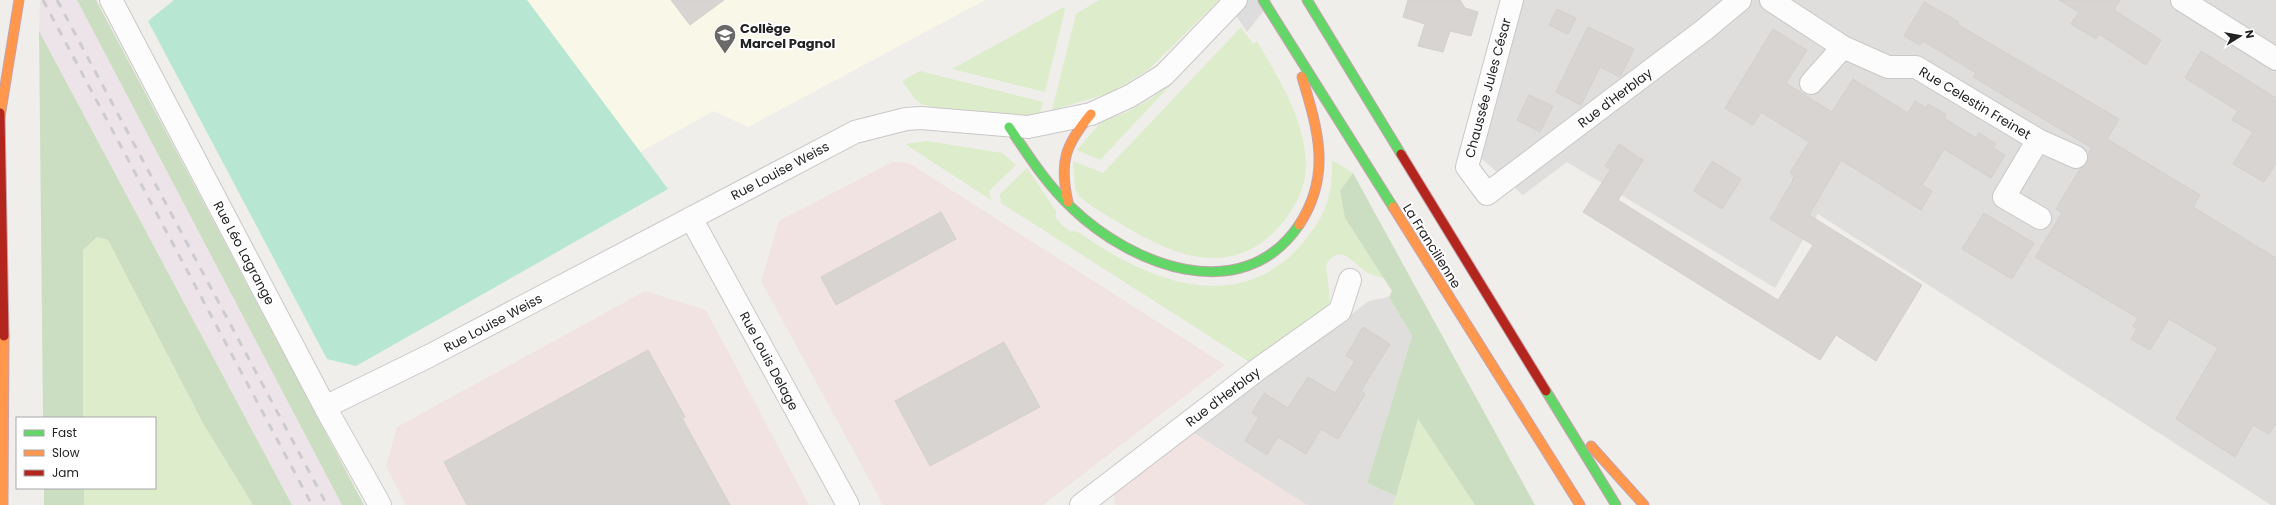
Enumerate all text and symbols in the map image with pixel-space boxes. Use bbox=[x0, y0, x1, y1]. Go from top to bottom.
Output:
street label: Chaussée Jules César bbox=[1460, 16, 1516, 160]
north arrow bbox=[2220, 16, 2260, 56]
place label: Collège Marcel Pagnol bbox=[740, 19, 836, 53]
school or university icon: Collège Marcel Pagnol bbox=[712, 22, 738, 55]
text: N bbox=[2241, 29, 2258, 40]
street label: Rue Celestin Freinet bbox=[1916, 62, 2035, 144]
street label: Rue d'Herblay bbox=[1574, 63, 1657, 132]
street label: Rue Louise Weiss bbox=[727, 137, 833, 205]
street label: Rue Léo Lagrange bbox=[209, 198, 279, 308]
street label: La Francilienne bbox=[1398, 200, 1466, 292]
street label: Rue Louise Weiss bbox=[440, 289, 546, 357]
street label: Rue Louis Delage bbox=[735, 308, 803, 414]
street label: Rue d'Herblay bbox=[1182, 362, 1265, 431]
legend bbox=[16, 417, 156, 489]
text: Fast bbox=[52, 424, 77, 441]
text: Slow bbox=[52, 444, 80, 461]
text: Jam bbox=[52, 464, 79, 481]

